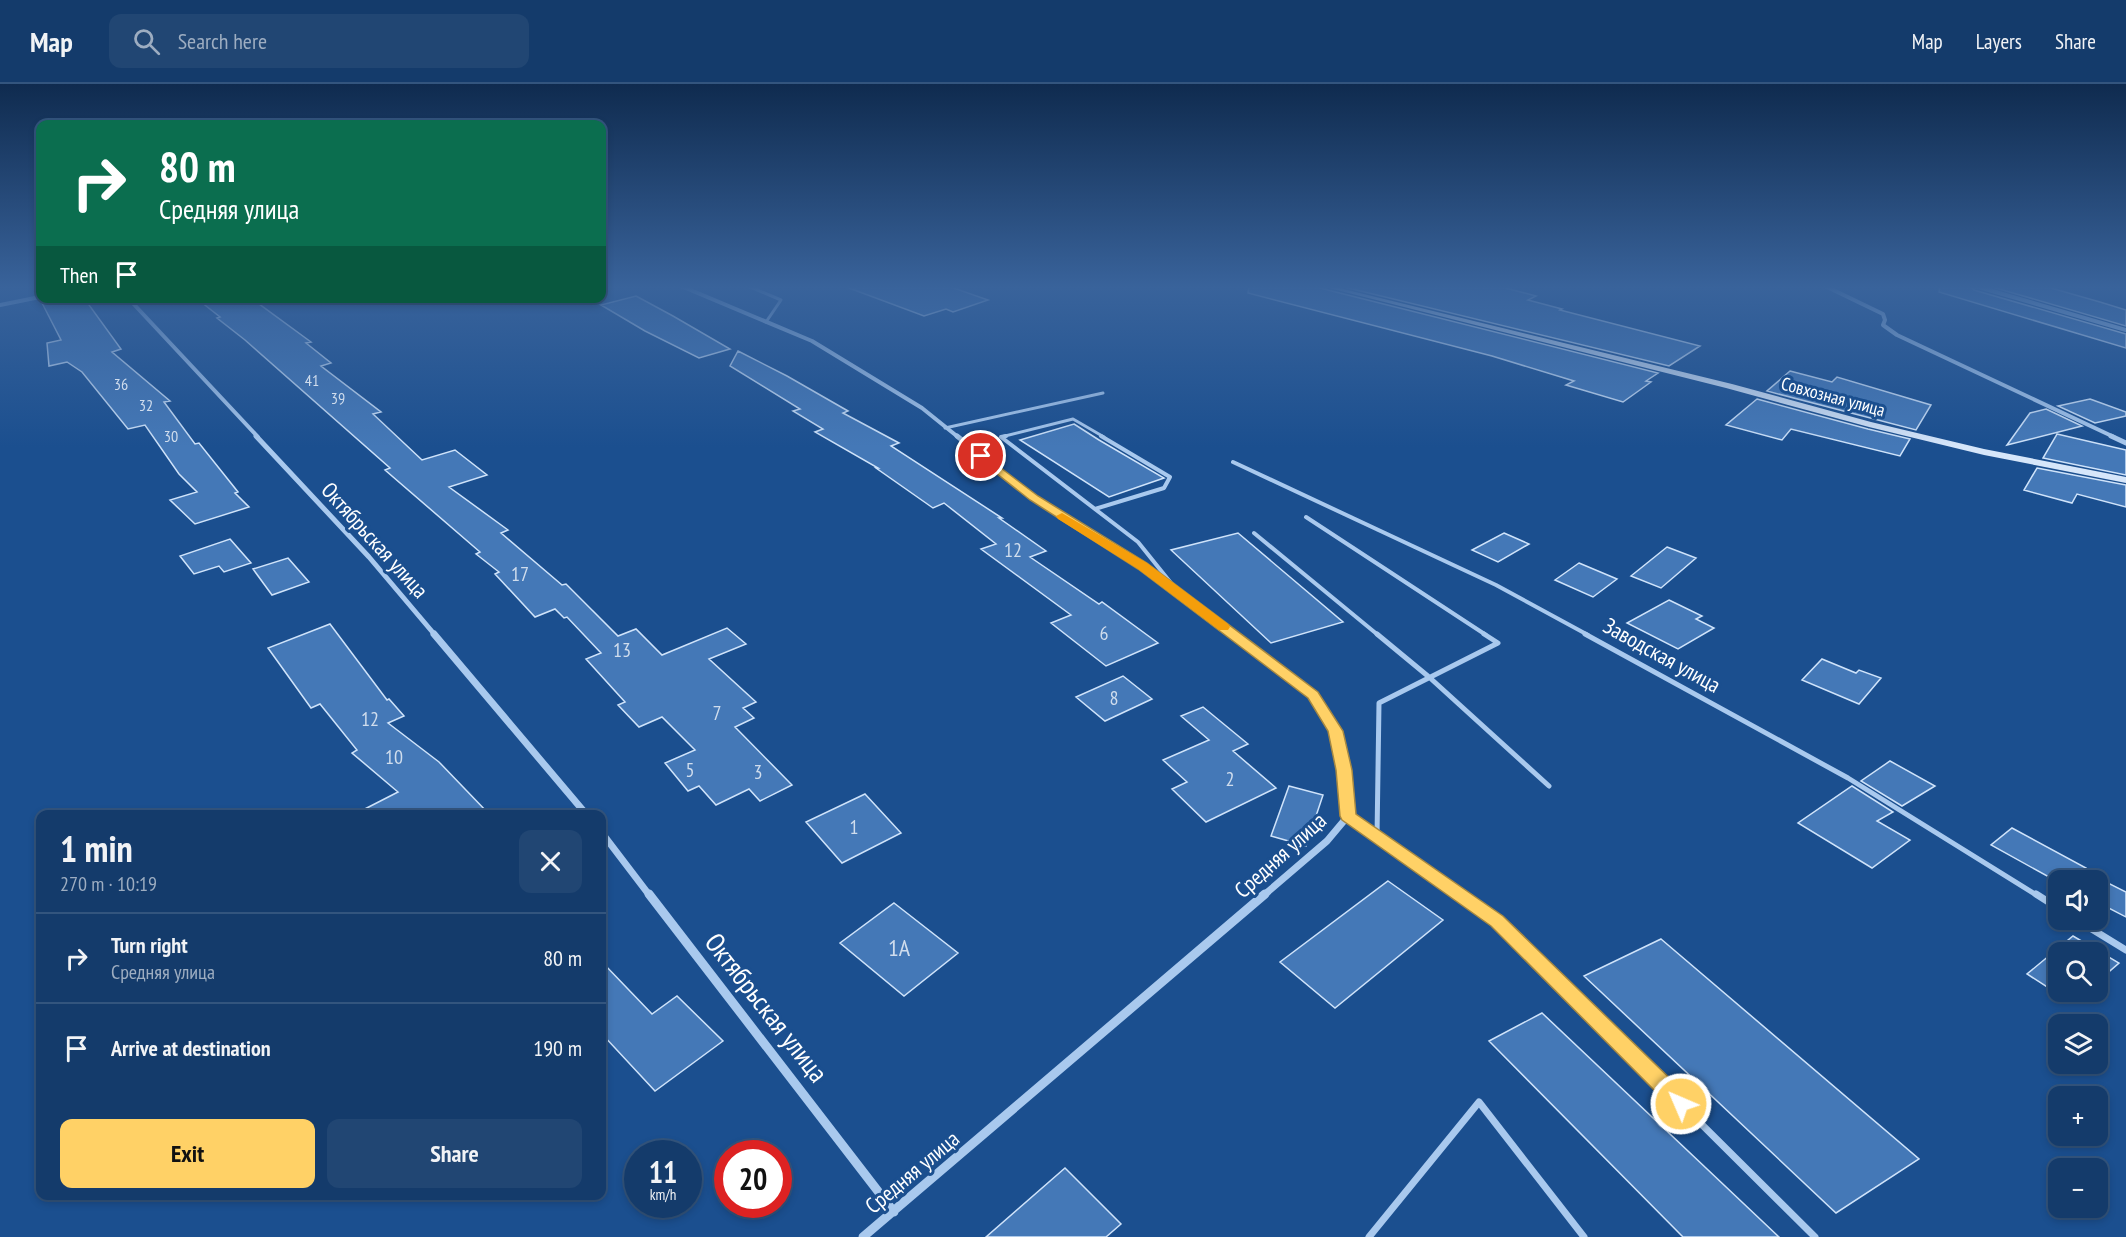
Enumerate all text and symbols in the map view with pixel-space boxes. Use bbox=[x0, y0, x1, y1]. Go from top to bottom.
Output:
search box bbox=[109, 14, 529, 68]
text: Map bbox=[30, 23, 73, 60]
icon: search bbox=[130, 25, 163, 58]
text: Search here bbox=[178, 27, 267, 55]
text: Map bbox=[1912, 28, 1943, 55]
text: Layers bbox=[1976, 28, 2022, 55]
text: Share bbox=[2055, 28, 2096, 55]
text: 80 m bbox=[159, 139, 236, 194]
icon: right bbox=[60, 144, 138, 222]
text: Средняя улица bbox=[159, 192, 299, 226]
icon: arrive bbox=[110, 258, 143, 291]
text: Then bbox=[60, 261, 98, 289]
house number: 41 bbox=[305, 370, 319, 390]
street label: Совхозная улица bbox=[1779, 372, 1888, 421]
house number: 36 bbox=[114, 374, 128, 394]
house number: 39 bbox=[331, 388, 345, 408]
house number: 32 bbox=[139, 395, 153, 415]
house number: 30 bbox=[164, 426, 178, 446]
pin bbox=[955, 430, 1006, 481]
icon: arrive bbox=[964, 439, 997, 472]
street label: Октябрьская улица bbox=[316, 476, 434, 604]
house number: 12 bbox=[1004, 537, 1022, 563]
house number: 17 bbox=[511, 561, 529, 587]
street label: Заводская улица bbox=[1598, 611, 1726, 699]
house number: 6 bbox=[1100, 620, 1109, 646]
house number: 13 bbox=[613, 637, 631, 663]
house number: 8 bbox=[1110, 685, 1119, 711]
house number: 7 bbox=[713, 700, 722, 726]
house number: 12 bbox=[361, 706, 379, 732]
house number: 10 bbox=[385, 744, 403, 770]
house number: 5 bbox=[686, 757, 695, 783]
house number: 3 bbox=[754, 759, 763, 785]
house number: 2 bbox=[1226, 766, 1235, 792]
street label: Средняя улица bbox=[1228, 806, 1332, 904]
house number: 1 bbox=[850, 814, 859, 840]
text: 1 min bbox=[60, 825, 133, 872]
button: close bbox=[519, 830, 582, 893]
map controls bbox=[2048, 870, 2108, 1218]
button: sound bbox=[2048, 870, 2108, 930]
text: 270 m · 10:19 bbox=[60, 871, 157, 897]
street label: Октябрьская улица bbox=[698, 926, 836, 1089]
text: Turn right bbox=[111, 931, 188, 959]
house number: 1А bbox=[888, 932, 911, 963]
icon: right bbox=[60, 942, 93, 975]
button: search bbox=[2048, 942, 2108, 1002]
text: 80 m bbox=[543, 944, 582, 972]
text: Средняя улица bbox=[111, 959, 215, 985]
button: layers bbox=[2048, 1014, 2108, 1074]
icon: arrive bbox=[60, 1032, 93, 1065]
text: Arrive at destination bbox=[111, 1034, 271, 1062]
text: 190 m bbox=[533, 1034, 582, 1062]
position arrow bbox=[1649, 1072, 1713, 1136]
button: + bbox=[2048, 1086, 2108, 1146]
button: Exit bbox=[60, 1119, 315, 1188]
button: Share bbox=[327, 1119, 582, 1188]
street label: Средняя улица bbox=[859, 1125, 965, 1219]
speed limit sign: 20 bbox=[714, 1140, 792, 1218]
text: 11 bbox=[649, 1152, 677, 1191]
button: − bbox=[2048, 1158, 2108, 1218]
text: km/h bbox=[650, 1185, 676, 1204]

